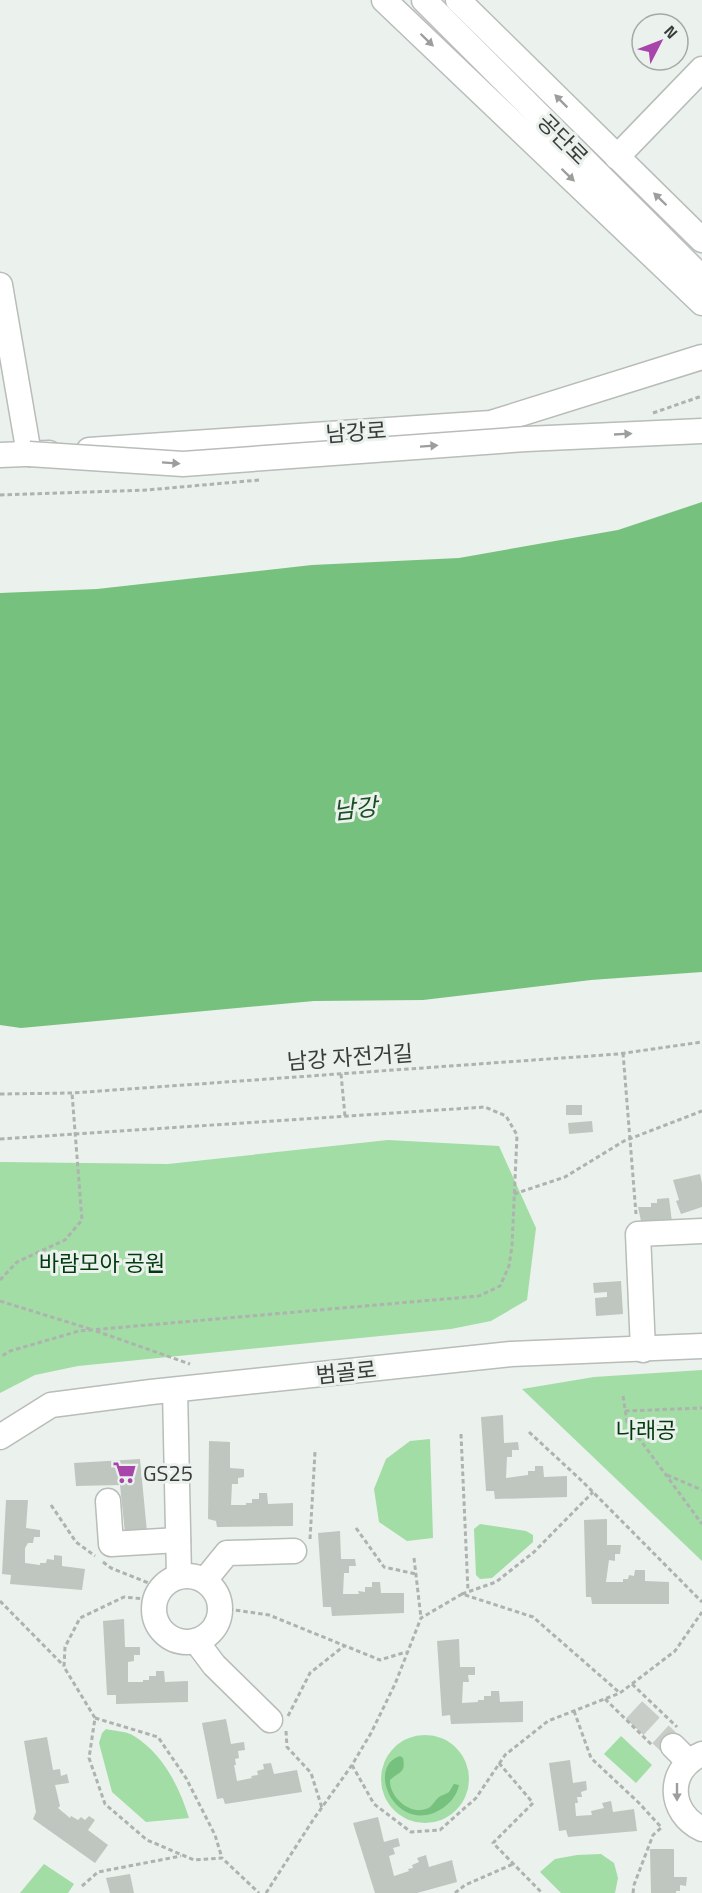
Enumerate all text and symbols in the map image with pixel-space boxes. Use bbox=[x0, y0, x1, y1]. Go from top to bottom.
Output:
north arrow bbox=[630, 12, 690, 72]
text: N bbox=[659, 20, 684, 44]
one-way arrow bbox=[419, 33, 433, 47]
one-way arrow bbox=[554, 95, 568, 109]
street label: 공단로 bbox=[530, 106, 596, 172]
one-way arrow bbox=[560, 168, 575, 182]
one-way arrow bbox=[653, 192, 668, 206]
street label: 남강로 bbox=[325, 413, 387, 451]
one-way arrow bbox=[614, 429, 633, 438]
one-way arrow bbox=[419, 441, 438, 451]
one-way arrow bbox=[162, 458, 181, 468]
water label: 남강 bbox=[331, 787, 382, 828]
street label: 남강 자전거길 bbox=[286, 1036, 414, 1078]
park label: 바람모아 공원 bbox=[39, 1246, 165, 1280]
street label: 범골로 bbox=[314, 1352, 378, 1392]
park label: 나래공 bbox=[616, 1413, 676, 1447]
place label: GS25 bbox=[143, 1456, 193, 1490]
supermarket icon: GS25 bbox=[112, 1460, 138, 1486]
one-way arrow bbox=[672, 1782, 682, 1801]

